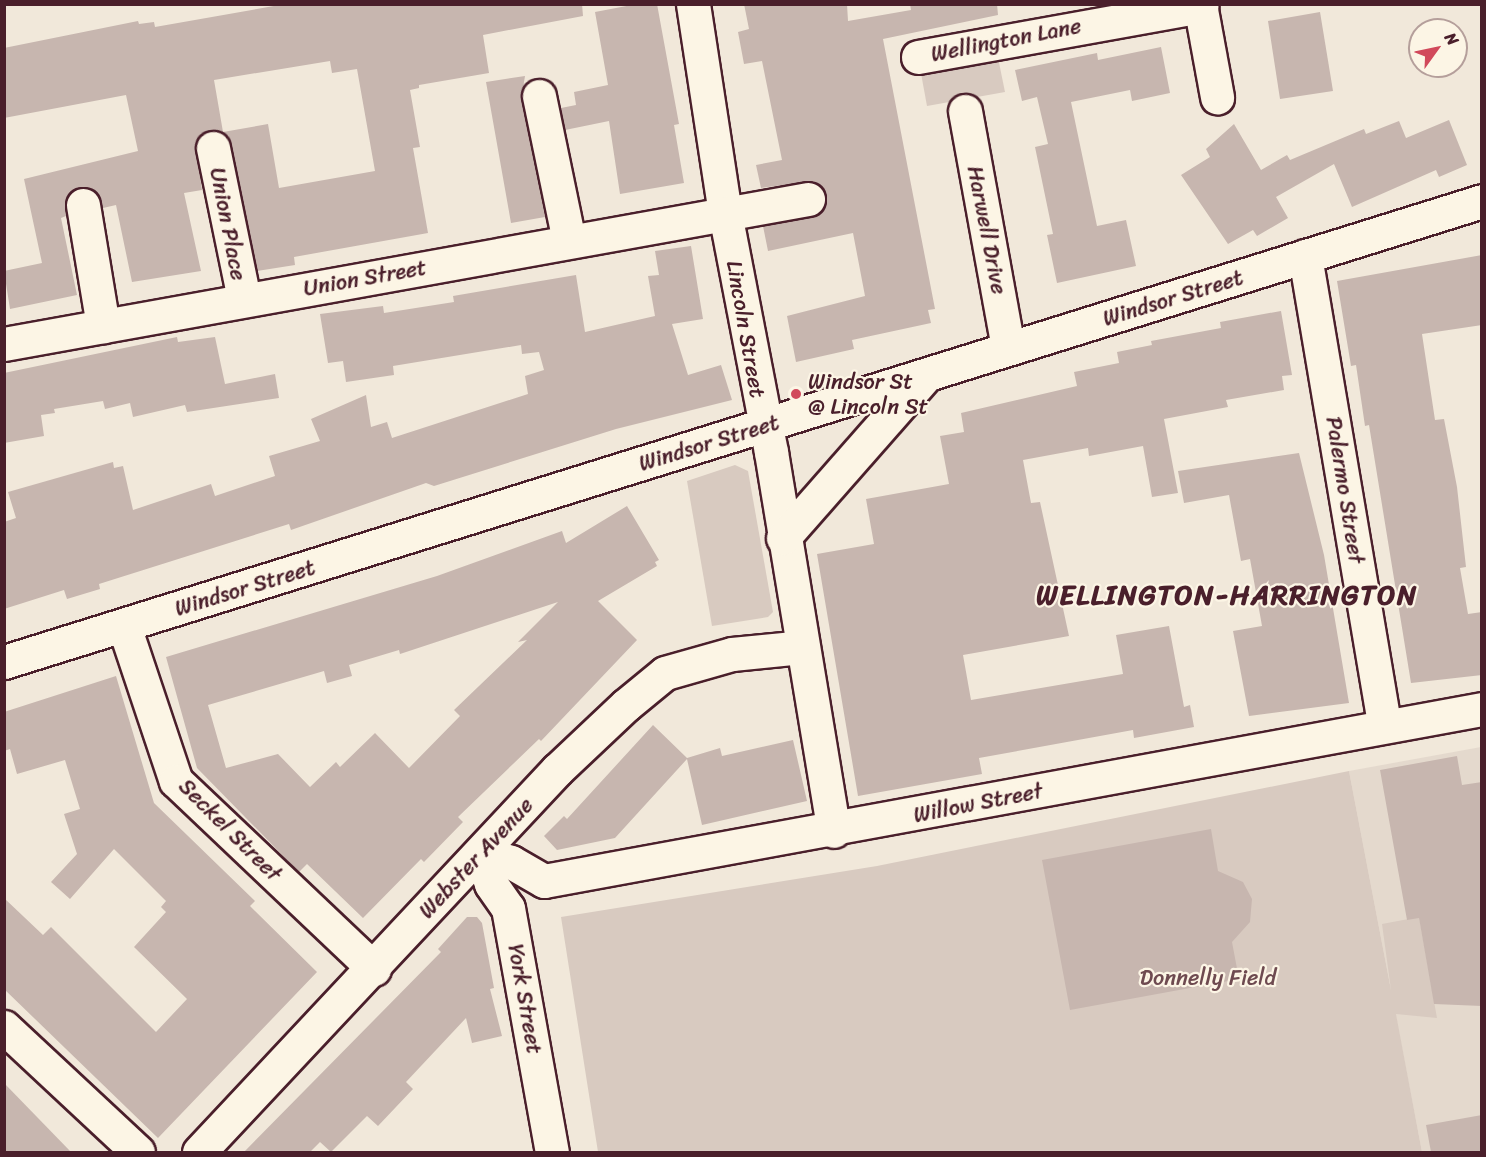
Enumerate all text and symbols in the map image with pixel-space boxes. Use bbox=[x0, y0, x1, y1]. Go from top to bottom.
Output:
street label: Wellington Lane bbox=[929, 12, 1083, 68]
north arrow bbox=[1408, 18, 1468, 78]
text: N bbox=[1437, 26, 1467, 52]
street label: Harwell Drive bbox=[962, 164, 1012, 296]
street label: Union Place bbox=[204, 165, 252, 283]
street label: Union Street bbox=[301, 254, 429, 302]
street label: Lincoln Street bbox=[721, 259, 771, 399]
street label: Windsor Street bbox=[1100, 264, 1246, 332]
place label: Windsor St @ Lincoln St bbox=[808, 368, 928, 420]
marker: Windsor St @ Lincoln St bbox=[789, 387, 803, 401]
street label: Windsor Street bbox=[636, 409, 782, 477]
street label: Palermo Street bbox=[1320, 415, 1370, 565]
street label: Windsor Street bbox=[172, 554, 318, 622]
district label: WELLINGTON-HARRINGTON bbox=[1039, 578, 1415, 612]
street label: Seckel Street bbox=[173, 773, 287, 887]
street label: Willow Street bbox=[911, 777, 1045, 829]
street label: Webster Avenue bbox=[413, 792, 539, 924]
street label: York Street bbox=[502, 942, 548, 1056]
park label: Donnelly Field bbox=[1140, 965, 1276, 991]

